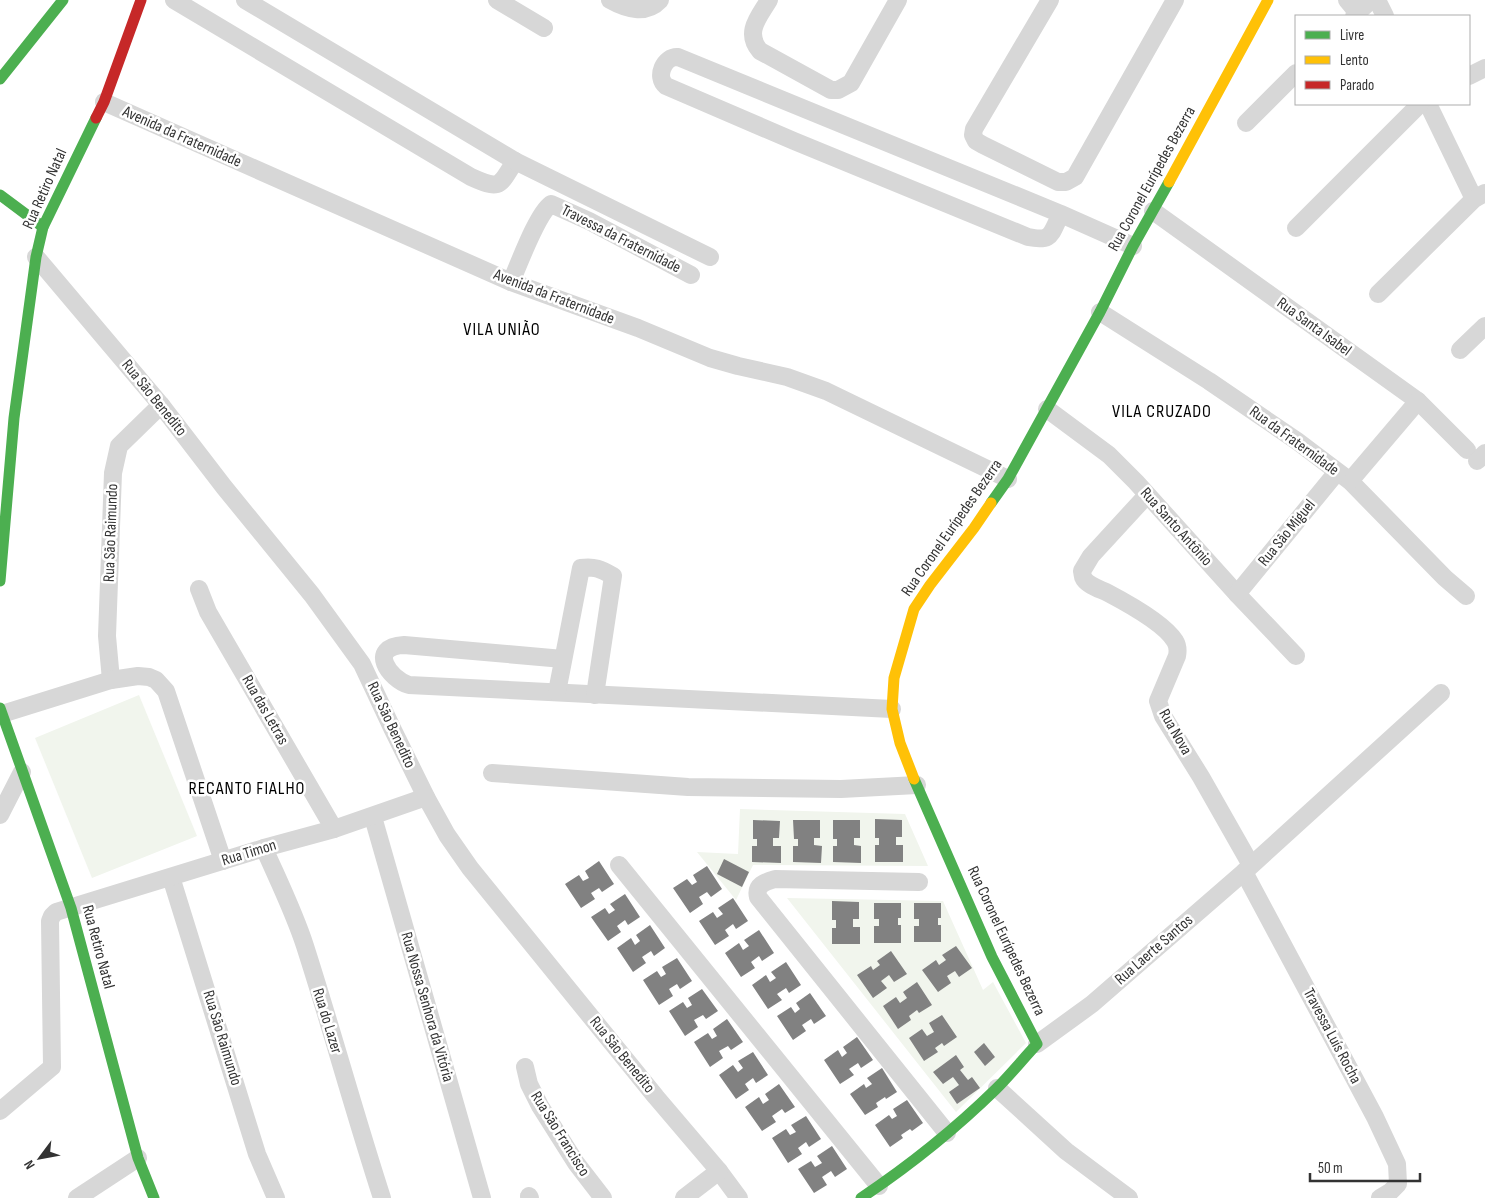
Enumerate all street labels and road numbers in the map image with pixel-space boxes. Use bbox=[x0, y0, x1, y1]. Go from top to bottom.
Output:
street label: Avenida da Fraternidade bbox=[119, 102, 244, 172]
street label: Rua Coronel Eurípedes Bezerra bbox=[1104, 103, 1200, 255]
street label: Rua Retiro Natal bbox=[19, 146, 71, 232]
street label: Travessa da Fraternidade bbox=[558, 201, 684, 277]
street label: Avenida da Fraternidade bbox=[490, 265, 617, 329]
street label: Rua Santa Isabel bbox=[1273, 294, 1355, 360]
street label: Rua São Benedito bbox=[117, 356, 191, 440]
street label: Rua da Fraternidade bbox=[1245, 402, 1343, 480]
street label: Rua Coronel Eurípedes Bezerra bbox=[898, 456, 1006, 600]
street label: Rua São Raimundo bbox=[100, 483, 122, 583]
street label: Rua Santo Antônio bbox=[1136, 484, 1216, 570]
street label: Rua São Miguel bbox=[1254, 496, 1320, 570]
street label: Rua das Letras bbox=[237, 672, 293, 748]
street label: Rua São Benedito bbox=[363, 679, 419, 771]
street label: Rua Nova bbox=[1154, 706, 1196, 758]
street label: Rua Timon bbox=[219, 836, 279, 870]
street label: Rua Coronel Eurípedes Bezerra bbox=[963, 863, 1049, 1019]
street label: Rua Retiro Natal bbox=[78, 903, 118, 991]
street label: Rua Laerte Santos bbox=[1111, 911, 1197, 989]
street label: Rua Nossa Senhora da Vitória bbox=[397, 930, 457, 1084]
street label: Travessa Luís Rocha bbox=[1299, 985, 1365, 1087]
street label: Rua do Lazer bbox=[308, 986, 346, 1056]
street label: Rua São Raimundo bbox=[199, 988, 245, 1088]
street label: Rua São Benedito bbox=[585, 1013, 659, 1097]
street label: Rua São Francisco bbox=[526, 1088, 594, 1180]

